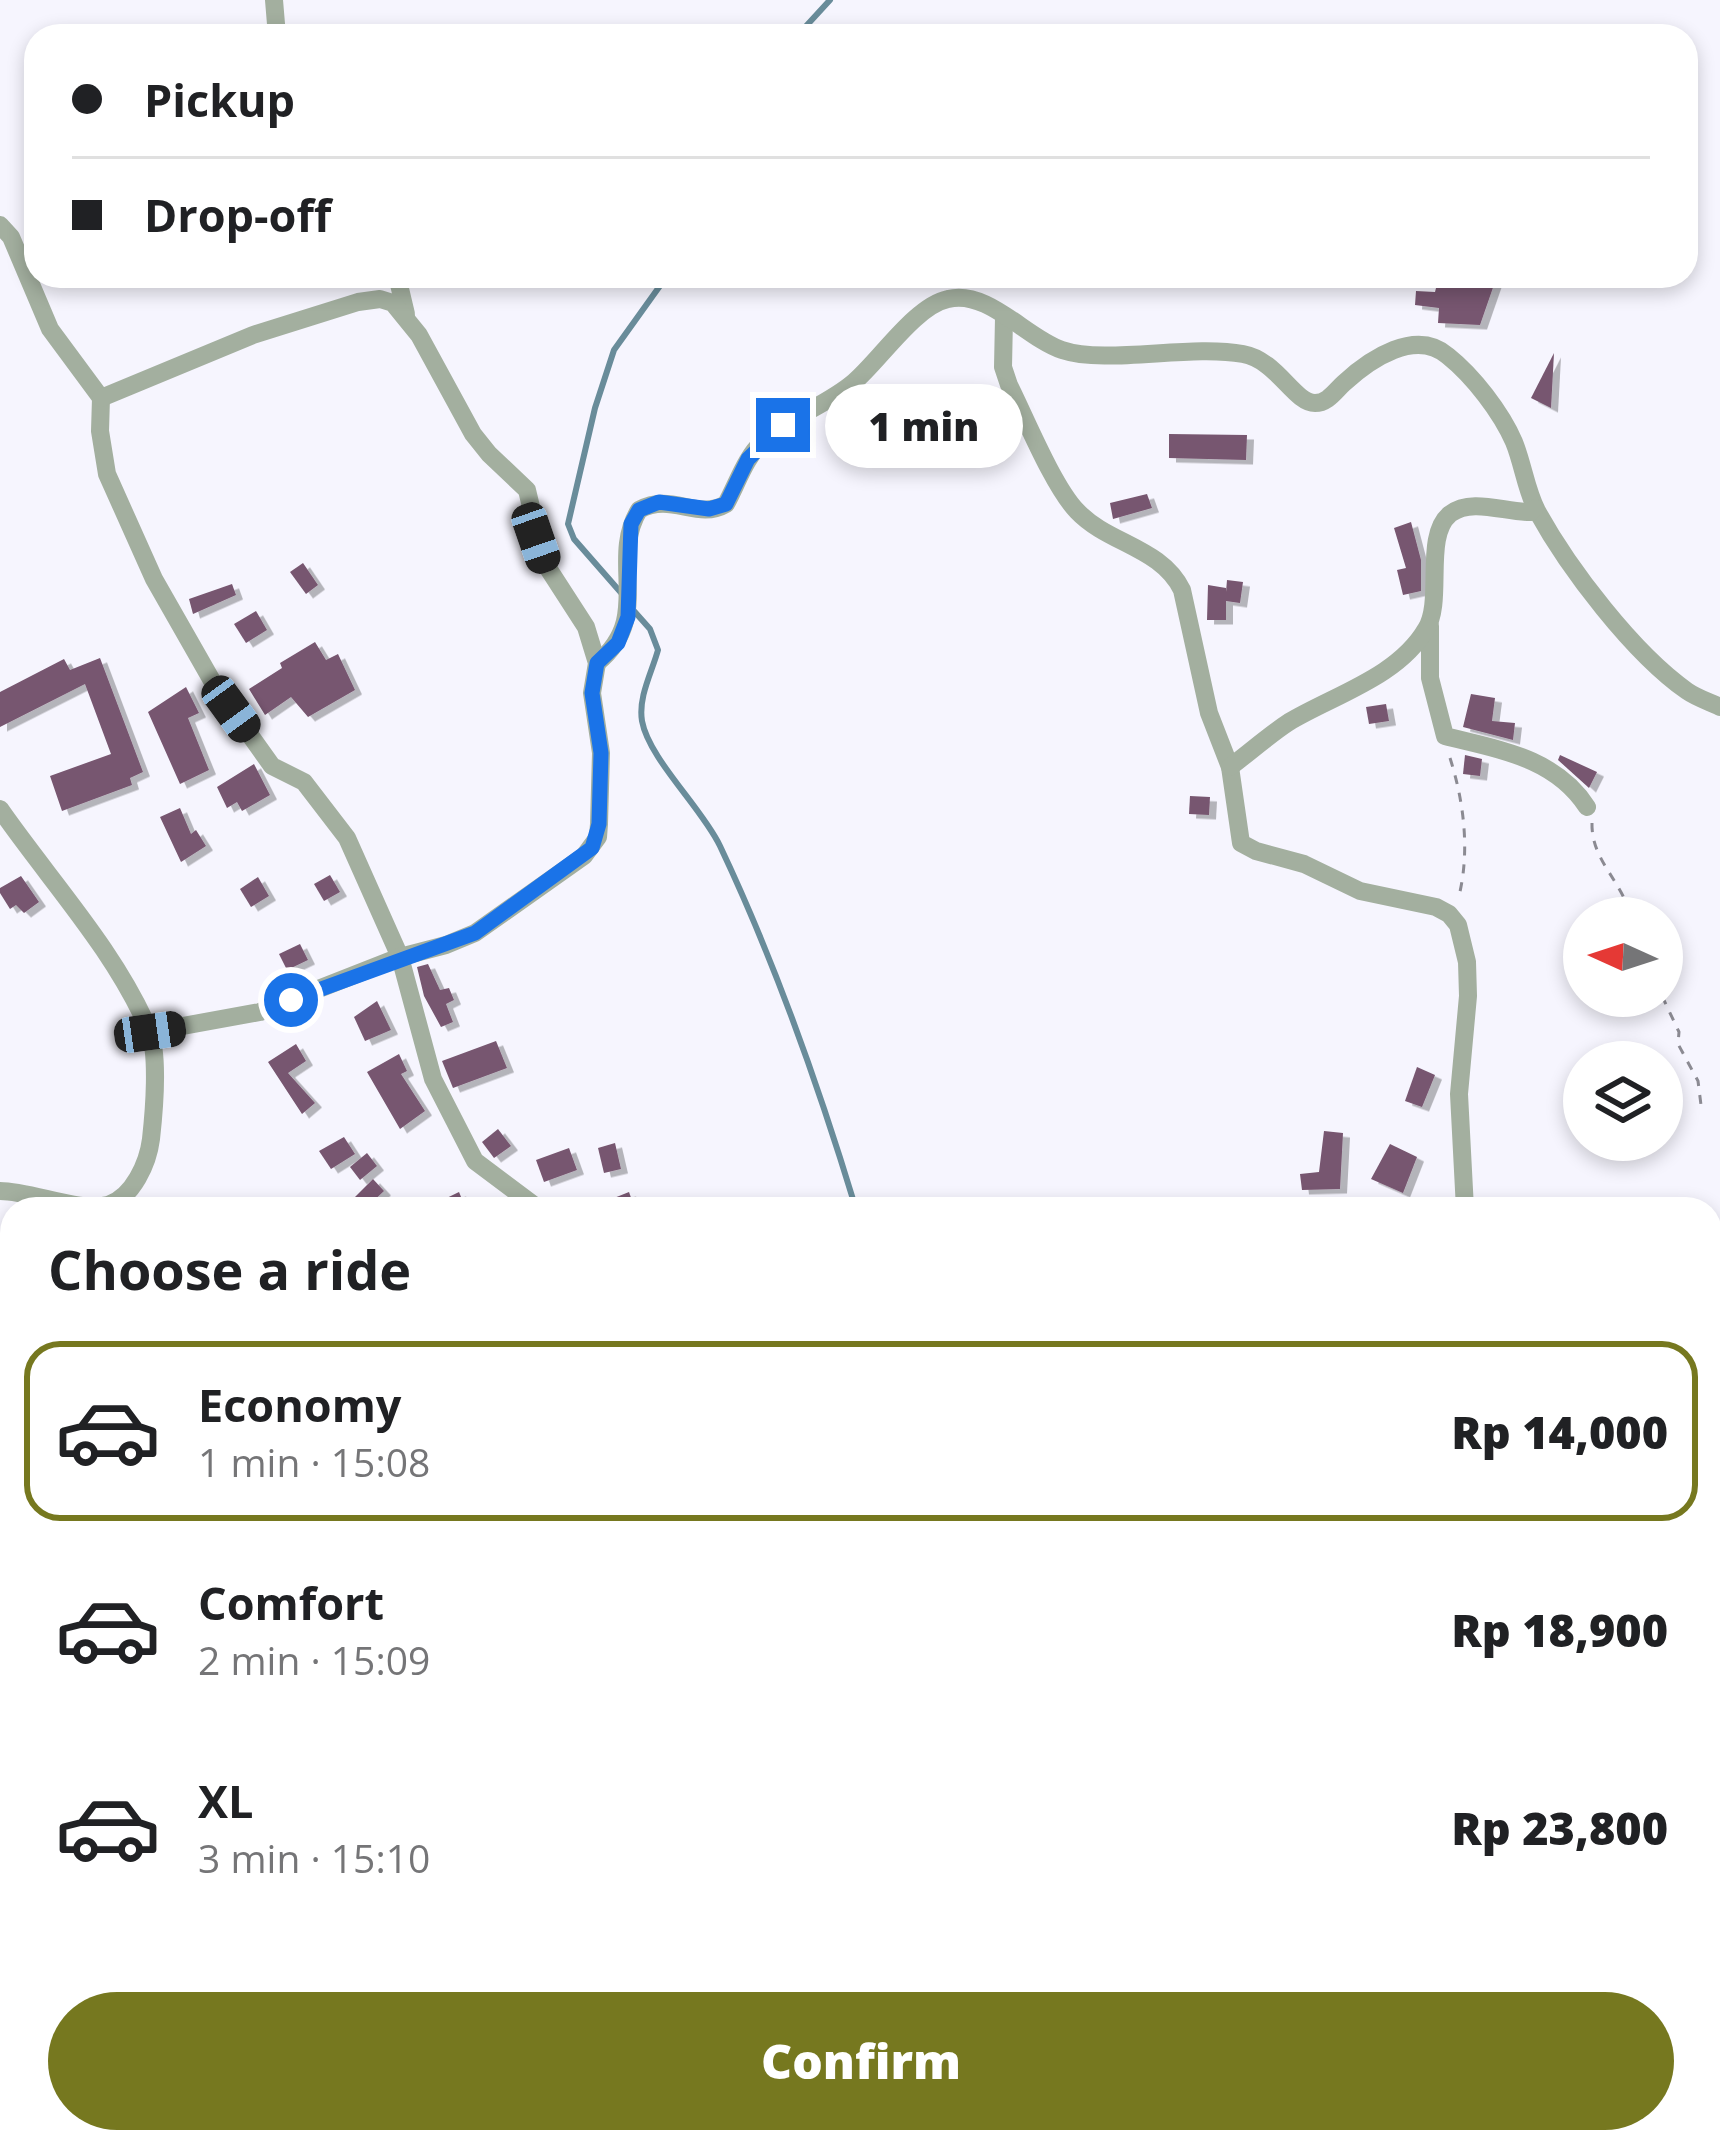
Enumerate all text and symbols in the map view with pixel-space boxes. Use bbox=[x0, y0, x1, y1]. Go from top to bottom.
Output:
text: Pickup bbox=[144, 69, 295, 130]
text: Drop-off bbox=[144, 184, 331, 245]
callout: 1 min bbox=[825, 383, 1023, 467]
route end bbox=[756, 398, 810, 452]
text: 1 min bbox=[869, 399, 979, 452]
car bbox=[507, 498, 565, 578]
car bbox=[195, 669, 267, 749]
north arrow bbox=[1563, 897, 1683, 1017]
map controls bbox=[1563, 897, 1683, 1161]
route start bbox=[264, 973, 318, 1027]
car bbox=[112, 1009, 188, 1055]
button: layers bbox=[1563, 1041, 1683, 1161]
text: Choose a ride bbox=[48, 1232, 411, 1306]
text: Economy bbox=[198, 1374, 401, 1435]
icon: car bbox=[54, 1377, 162, 1485]
text: Rp 14,000 bbox=[1451, 1401, 1668, 1462]
text: 1 min · 15:08 bbox=[198, 1435, 430, 1488]
text: Comfort bbox=[198, 1572, 384, 1633]
icon: car bbox=[54, 1575, 162, 1683]
text: Rp 18,900 bbox=[1451, 1599, 1668, 1660]
text: 2 min · 15:09 bbox=[198, 1633, 430, 1686]
text: XL bbox=[198, 1770, 253, 1831]
icon: car bbox=[54, 1773, 162, 1881]
text: Rp 23,800 bbox=[1451, 1797, 1668, 1858]
text: 3 min · 15:10 bbox=[198, 1831, 430, 1884]
button: Confirm bbox=[48, 1992, 1674, 2130]

